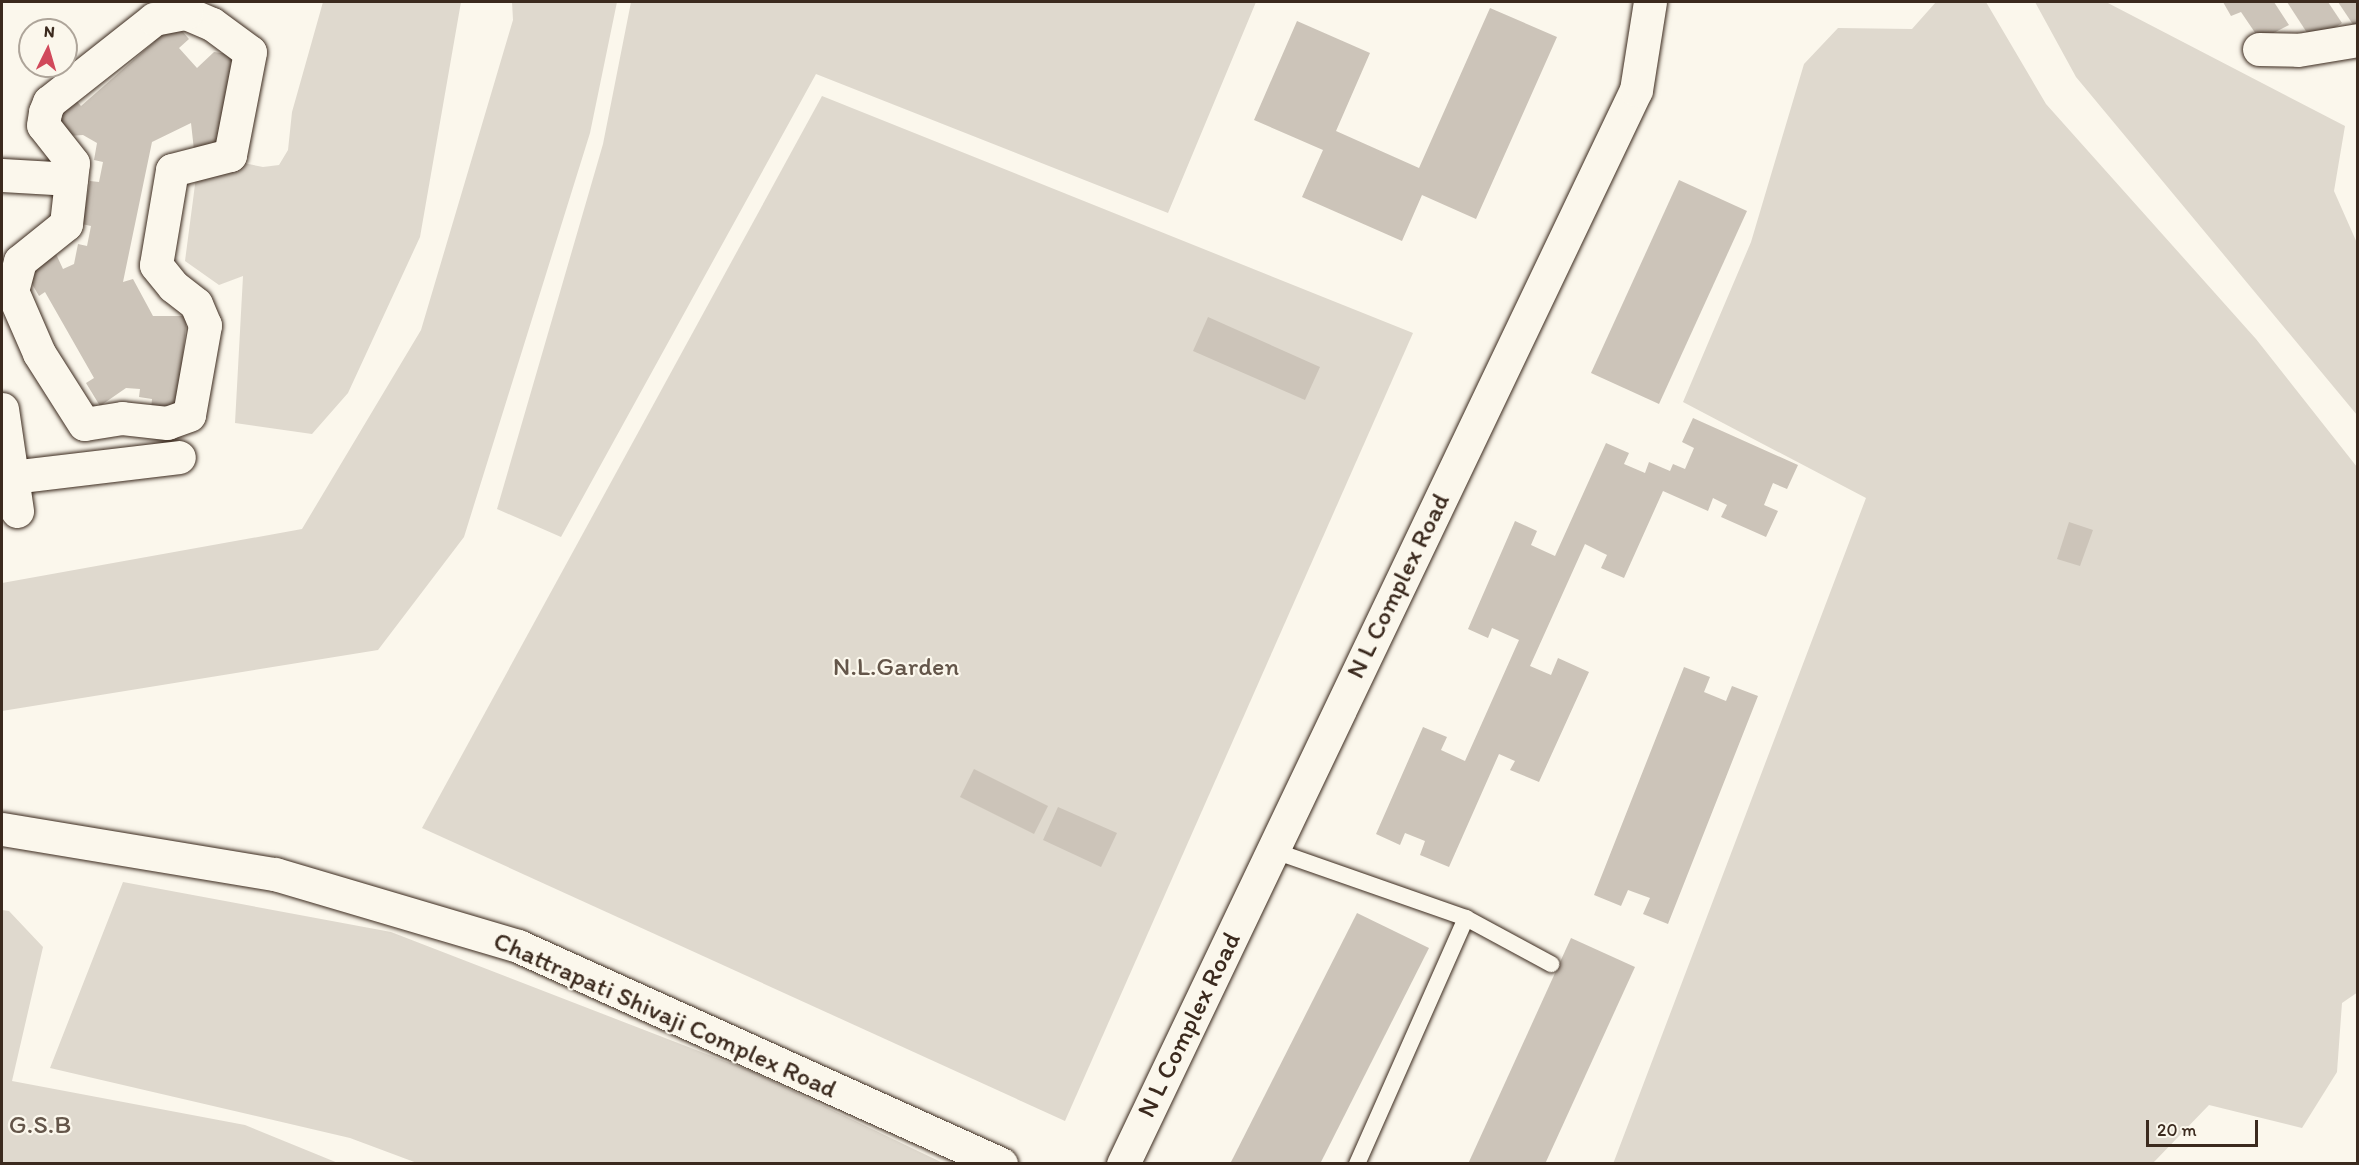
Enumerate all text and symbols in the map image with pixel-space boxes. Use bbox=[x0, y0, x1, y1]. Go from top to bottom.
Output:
north arrow bbox=[18, 18, 78, 78]
text: N bbox=[43, 22, 56, 41]
street label: N L Complex Road bbox=[1340, 489, 1456, 683]
park label: N.L.Garden bbox=[833, 651, 959, 683]
street label: Chattrapati Shivaji Complex Road bbox=[488, 925, 842, 1105]
street label: N L Complex Road bbox=[1131, 928, 1247, 1122]
scale bar bbox=[2149, 1108, 2262, 1146]
park label: G.S.B bbox=[9, 1109, 71, 1141]
text: 20 m bbox=[2157, 1119, 2197, 1141]

